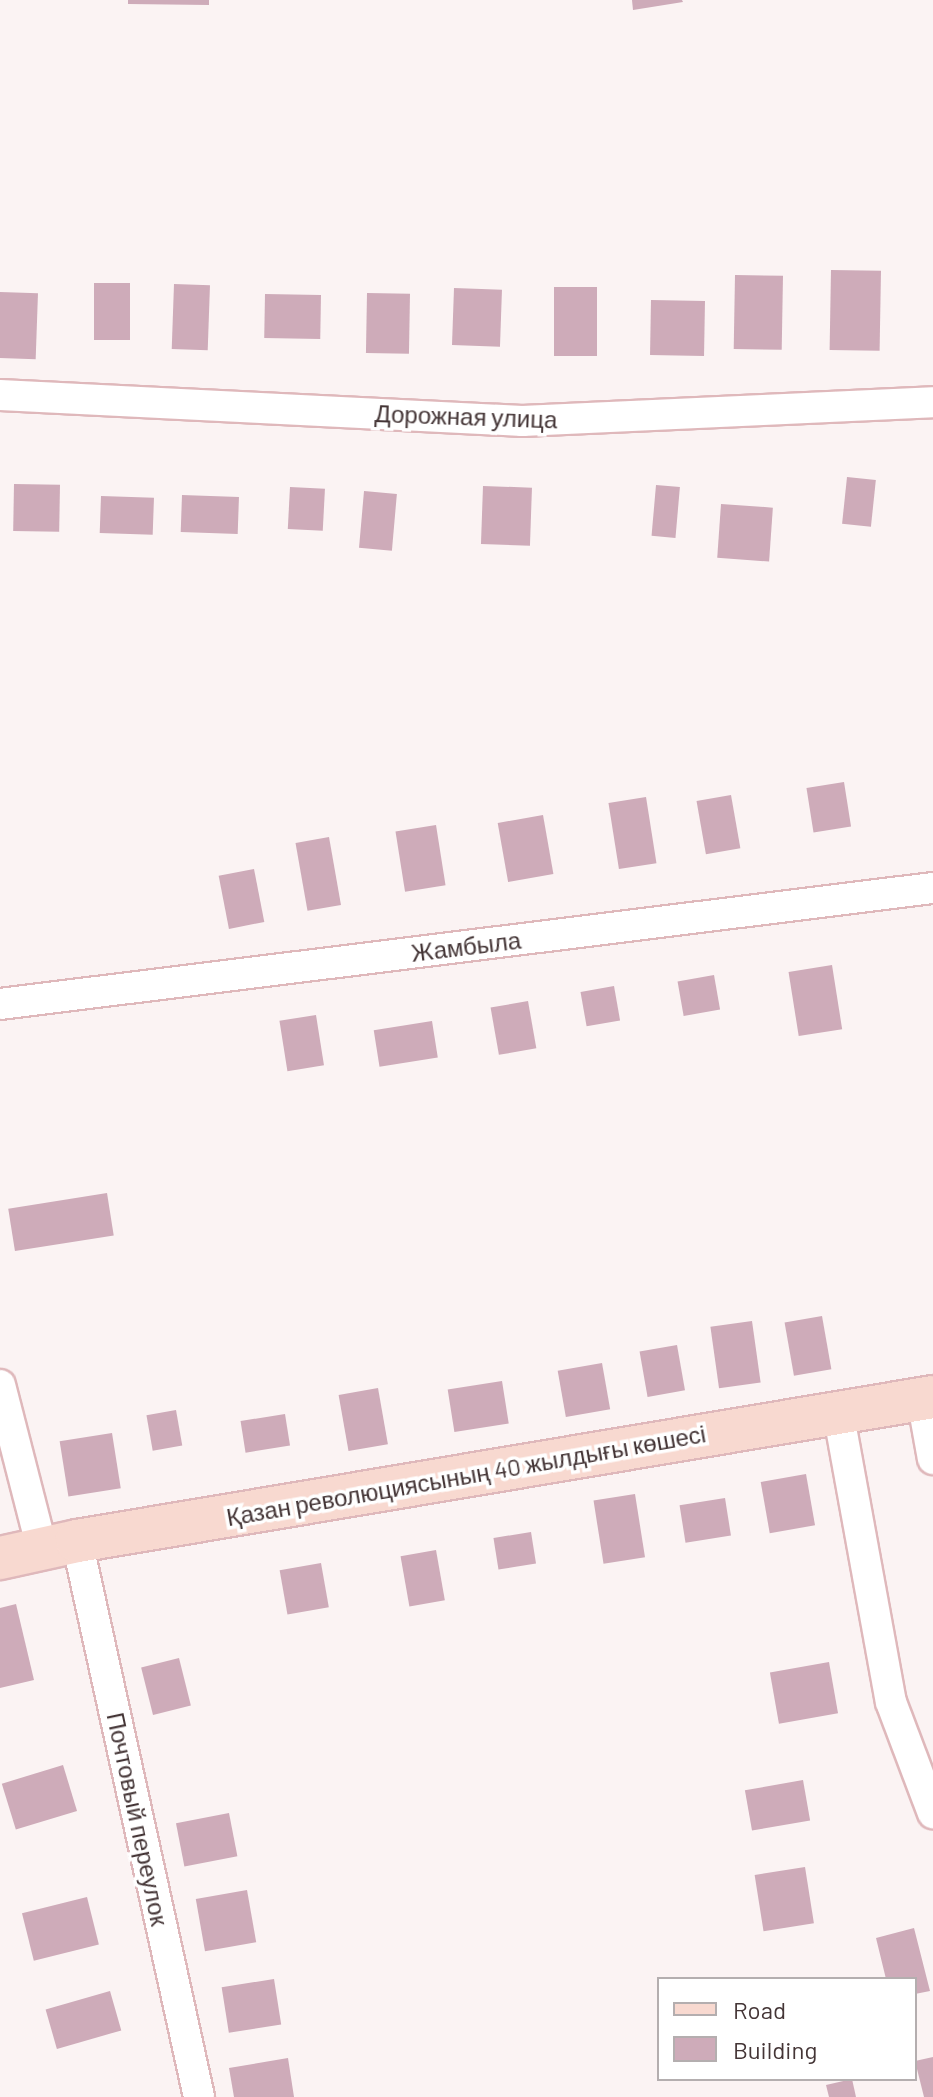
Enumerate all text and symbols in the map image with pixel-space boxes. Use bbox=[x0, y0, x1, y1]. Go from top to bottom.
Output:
street label: Дорожная улица bbox=[374, 398, 558, 434]
street label: Жамбыла bbox=[409, 925, 523, 967]
street label: Қазан революциясының 40 жылдығы көшесі bbox=[224, 1419, 708, 1531]
street label: Почтовый переулок bbox=[101, 1710, 175, 1928]
legend bbox=[657, 1977, 917, 2081]
text: Road bbox=[733, 1995, 786, 2024]
text: Building bbox=[733, 2035, 817, 2064]

